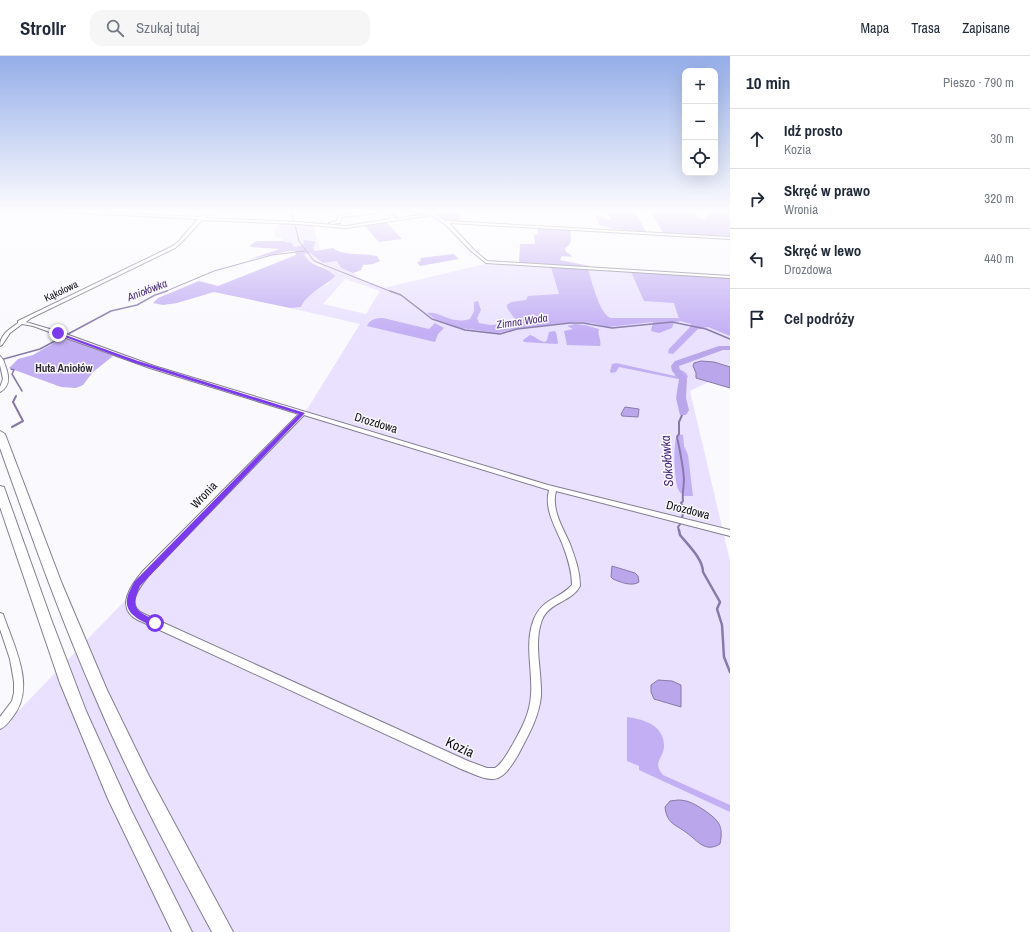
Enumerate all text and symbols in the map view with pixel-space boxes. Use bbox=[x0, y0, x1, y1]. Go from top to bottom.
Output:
search box bbox=[90, 10, 370, 46]
text: Strollr bbox=[20, 15, 66, 41]
icon: search bbox=[104, 17, 126, 39]
text: Szukaj tutaj bbox=[136, 17, 199, 38]
text: Mapa bbox=[860, 19, 889, 37]
text: Trasa bbox=[911, 19, 940, 37]
text: Zapisane bbox=[962, 19, 1010, 37]
map controls bbox=[682, 68, 718, 176]
button: + bbox=[682, 68, 718, 104]
text: 10 min bbox=[746, 71, 790, 94]
text: Pieszo · 790 m bbox=[943, 74, 1014, 91]
button: − bbox=[682, 104, 718, 140]
text: Idź prosto bbox=[784, 120, 843, 141]
icon: ahead bbox=[746, 128, 768, 150]
text: 30 m bbox=[990, 130, 1014, 147]
button: locate bbox=[682, 140, 718, 176]
text: Kozia bbox=[784, 141, 811, 158]
text: Skręć w prawo bbox=[784, 180, 870, 201]
icon: right bbox=[746, 188, 768, 210]
text: 320 m bbox=[984, 190, 1014, 207]
text: Wronia bbox=[784, 201, 818, 218]
text: Skręć w lewo bbox=[784, 240, 861, 261]
icon: left bbox=[746, 248, 768, 270]
text: 440 m bbox=[984, 250, 1014, 267]
text: Drozdowa bbox=[784, 261, 832, 278]
water label: Aniołówka bbox=[124, 276, 169, 304]
street label: Kąkolowa bbox=[42, 277, 80, 304]
icon: arrive bbox=[746, 308, 768, 330]
text: Cel podróży bbox=[784, 308, 854, 329]
water label: Zimna Woda bbox=[495, 310, 548, 332]
route end bbox=[49, 324, 67, 342]
district label: Huta Aniołów bbox=[35, 361, 93, 375]
street label: Drozdowa bbox=[352, 409, 400, 437]
water label: Sokołówka bbox=[657, 435, 677, 487]
street label: Wronia bbox=[187, 478, 221, 512]
street label: Drozdowa bbox=[665, 497, 712, 523]
route start bbox=[146, 614, 164, 632]
street label: Kozia bbox=[443, 733, 478, 762]

